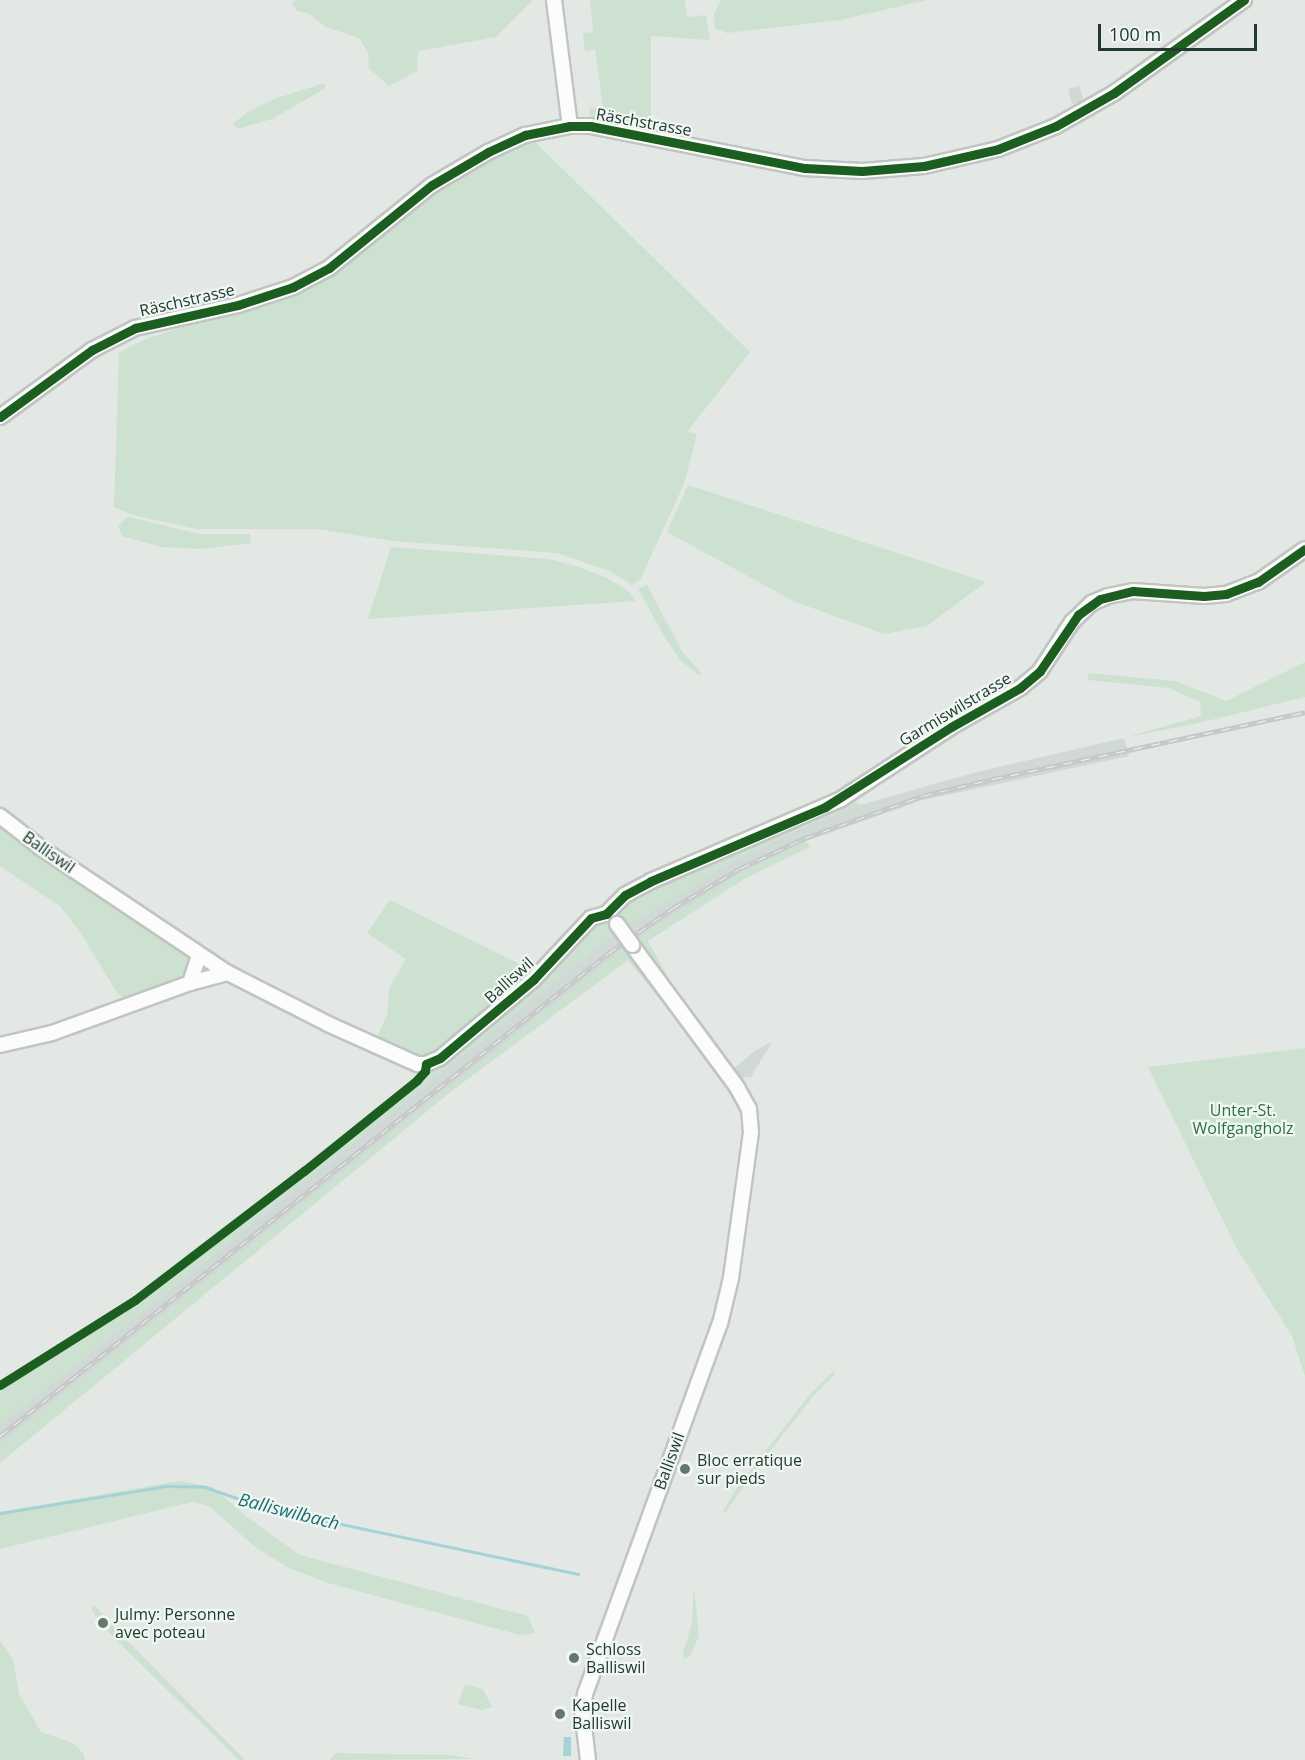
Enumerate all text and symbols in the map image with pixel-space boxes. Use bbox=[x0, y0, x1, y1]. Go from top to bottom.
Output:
scale bar bbox=[1101, 12, 1260, 50]
text: 100 m bbox=[1109, 22, 1161, 46]
street label: Räschstrasse bbox=[595, 104, 693, 140]
street label: Räschstrasse bbox=[138, 280, 236, 320]
street label: Garmiswilstrasse bbox=[896, 668, 1014, 750]
street label: Balliswil bbox=[19, 827, 79, 877]
street label: Balliswil bbox=[480, 953, 538, 1007]
park label: Unter-St. Wolfgangholz bbox=[1193, 1100, 1293, 1138]
street label: Balliswil bbox=[650, 1430, 688, 1492]
place label: Bloc erratique sur pieds bbox=[697, 1450, 802, 1488]
marker: Bloc erratique sur pieds bbox=[678, 1462, 692, 1476]
water label: Balliswilbach bbox=[236, 1488, 342, 1534]
place label: Julmy: Personne avec poteau bbox=[115, 1604, 235, 1642]
marker: Julmy: Personne avec poteau bbox=[96, 1616, 110, 1630]
place label: Schloss Balliswil bbox=[586, 1639, 645, 1677]
marker: Schloss Balliswil bbox=[567, 1651, 581, 1665]
place label: Kapelle Balliswil bbox=[572, 1695, 631, 1733]
marker: Kapelle Balliswil bbox=[553, 1707, 567, 1721]

